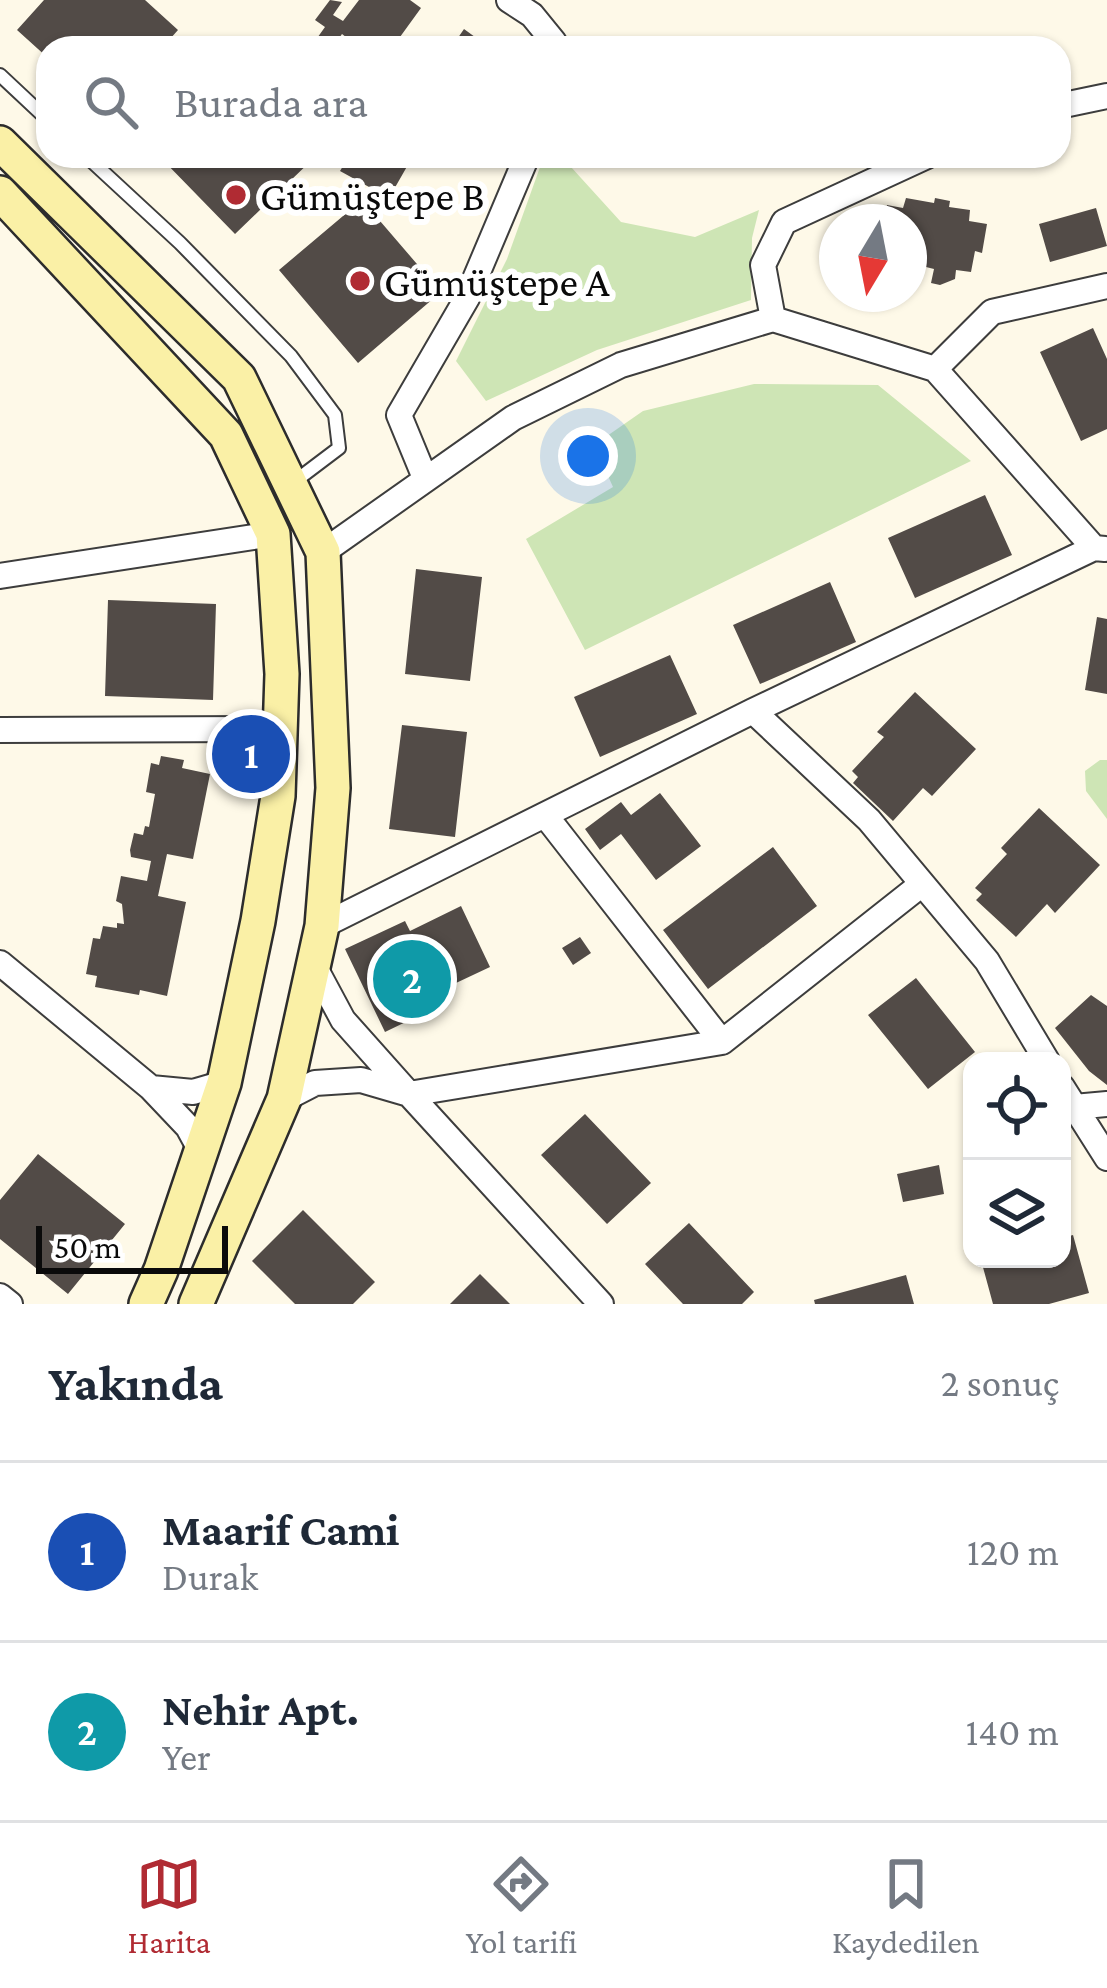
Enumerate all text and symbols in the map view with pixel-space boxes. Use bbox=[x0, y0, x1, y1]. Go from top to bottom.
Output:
search box bbox=[36, 36, 1071, 168]
icon: search bbox=[78, 69, 144, 135]
text: Burada ara bbox=[174, 77, 368, 127]
place label: Gümüştepe B bbox=[260, 172, 485, 219]
marker: Gümüştepe B bbox=[223, 182, 249, 208]
north arrow bbox=[819, 204, 927, 312]
place label: Gümüştepe A bbox=[384, 258, 610, 305]
marker: Gümüştepe A bbox=[347, 268, 373, 294]
your location bbox=[558, 426, 618, 486]
pin: 1 bbox=[212, 709, 290, 799]
pin: 2 bbox=[373, 934, 451, 1024]
map controls bbox=[963, 1052, 1071, 1268]
button: locate bbox=[963, 1052, 1071, 1160]
button: layers bbox=[963, 1160, 1071, 1268]
scale bar bbox=[36, 1220, 228, 1273]
text: 50 m bbox=[54, 1228, 121, 1265]
text: Yakında bbox=[48, 1354, 223, 1411]
text: 2 sonuç bbox=[941, 1361, 1059, 1404]
text: Maarif Cami bbox=[162, 1505, 399, 1555]
text: 1 bbox=[80, 1530, 94, 1573]
text: 120 m bbox=[967, 1530, 1059, 1573]
text: Durak bbox=[162, 1555, 258, 1598]
text: Nehir Apt. bbox=[162, 1685, 359, 1735]
text: 2 bbox=[77, 1710, 97, 1753]
text: 140 m bbox=[965, 1710, 1059, 1753]
text: Yer bbox=[162, 1735, 211, 1778]
tab: Harita bbox=[127, 1851, 211, 1960]
tab: Yol tarifi bbox=[466, 1851, 577, 1960]
tab: Kaydedilen bbox=[832, 1851, 979, 1960]

